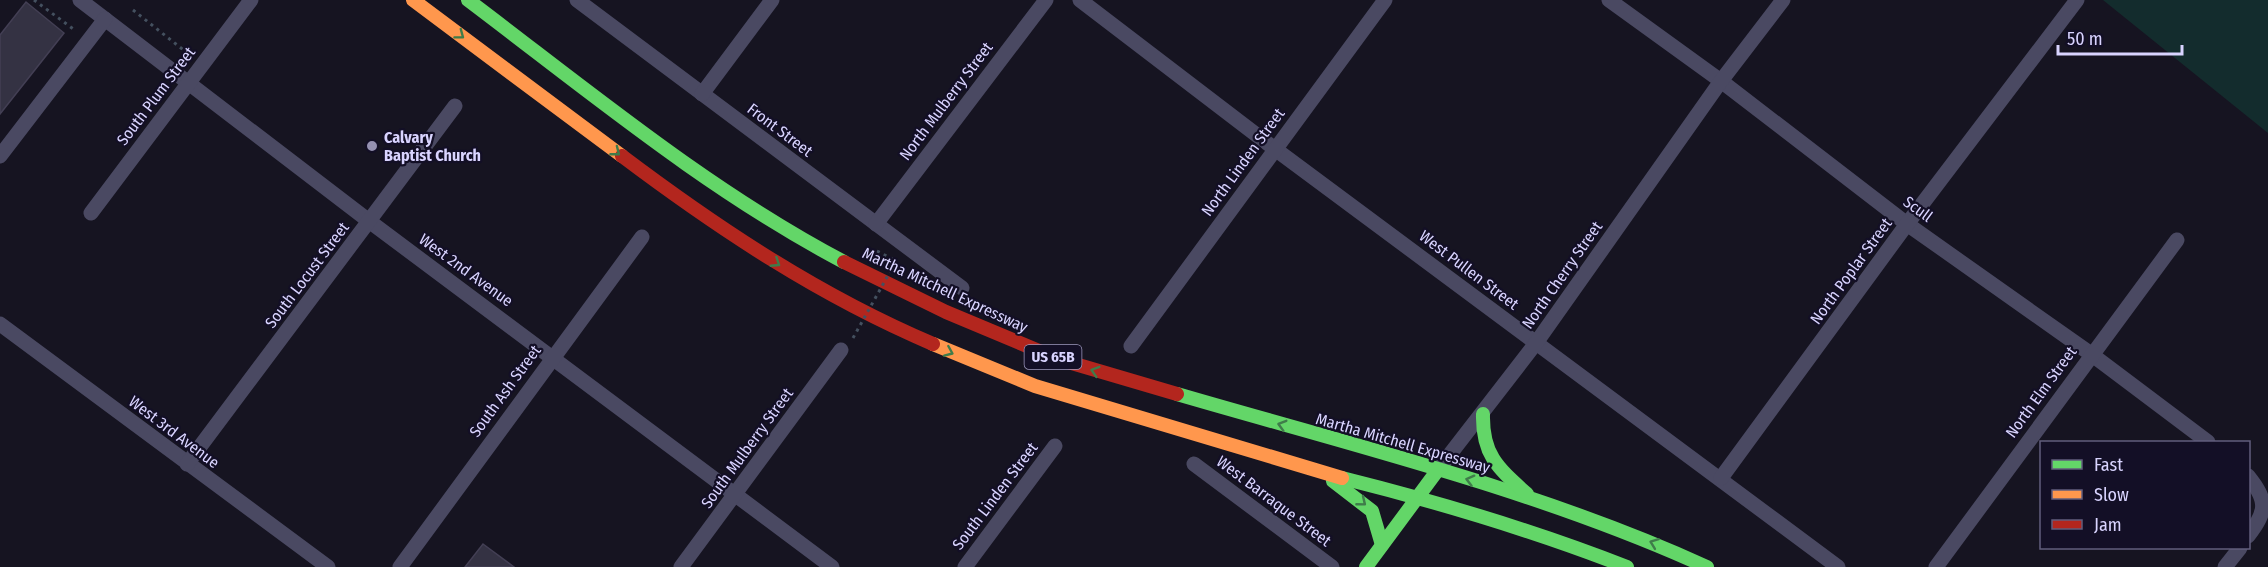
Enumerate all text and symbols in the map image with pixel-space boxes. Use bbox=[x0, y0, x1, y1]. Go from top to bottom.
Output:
scale bar bbox=[2058, 18, 2182, 56]
one-way arrow bbox=[453, 28, 464, 39]
text: 50 m bbox=[2067, 28, 2103, 50]
street label: North Mulberry Street bbox=[895, 38, 997, 164]
street label: South Plum Street bbox=[113, 42, 200, 149]
street label: Front Street bbox=[744, 99, 817, 161]
street label: North Linden Street bbox=[1197, 104, 1289, 220]
place label: Calvary Baptist Church bbox=[384, 128, 481, 165]
marker: Calvary Baptist Church bbox=[365, 139, 379, 153]
one-way arrow bbox=[609, 145, 620, 156]
street label: Scull bbox=[1900, 192, 1936, 226]
street label: North Poplar Street bbox=[1806, 214, 1896, 328]
street label: North Cherry Street bbox=[1518, 217, 1607, 332]
street label: South Locust Street bbox=[261, 218, 353, 332]
street label: West Pullen Street bbox=[1415, 226, 1523, 314]
street label: West 2nd Avenue bbox=[415, 230, 517, 310]
street label: Martha Mitchell Expressway bbox=[859, 243, 1032, 337]
one-way arrow bbox=[770, 256, 780, 268]
street label: South Ash Street bbox=[465, 341, 545, 441]
street label: North Elm Street bbox=[2002, 342, 2081, 441]
one-way arrow bbox=[943, 345, 954, 357]
road number: US 65B bbox=[1024, 345, 1082, 369]
one-way arrow bbox=[1090, 366, 1101, 378]
street label: South Mulberry Street bbox=[697, 384, 797, 512]
street label: West 3rd Avenue bbox=[125, 392, 223, 472]
street label: Martha Mitchell Expressway bbox=[1314, 409, 1493, 477]
one-way arrow bbox=[1278, 420, 1288, 432]
street label: South Linden Street bbox=[948, 438, 1042, 554]
legend bbox=[2040, 441, 2250, 549]
street label: West Barraque Street bbox=[1213, 452, 1336, 551]
text: Fast bbox=[2094, 454, 2123, 476]
one-way arrow bbox=[1465, 475, 1475, 487]
text: Slow bbox=[2094, 484, 2129, 506]
one-way arrow bbox=[1355, 495, 1366, 506]
text: Jam bbox=[2094, 514, 2122, 536]
one-way arrow bbox=[1649, 538, 1660, 550]

